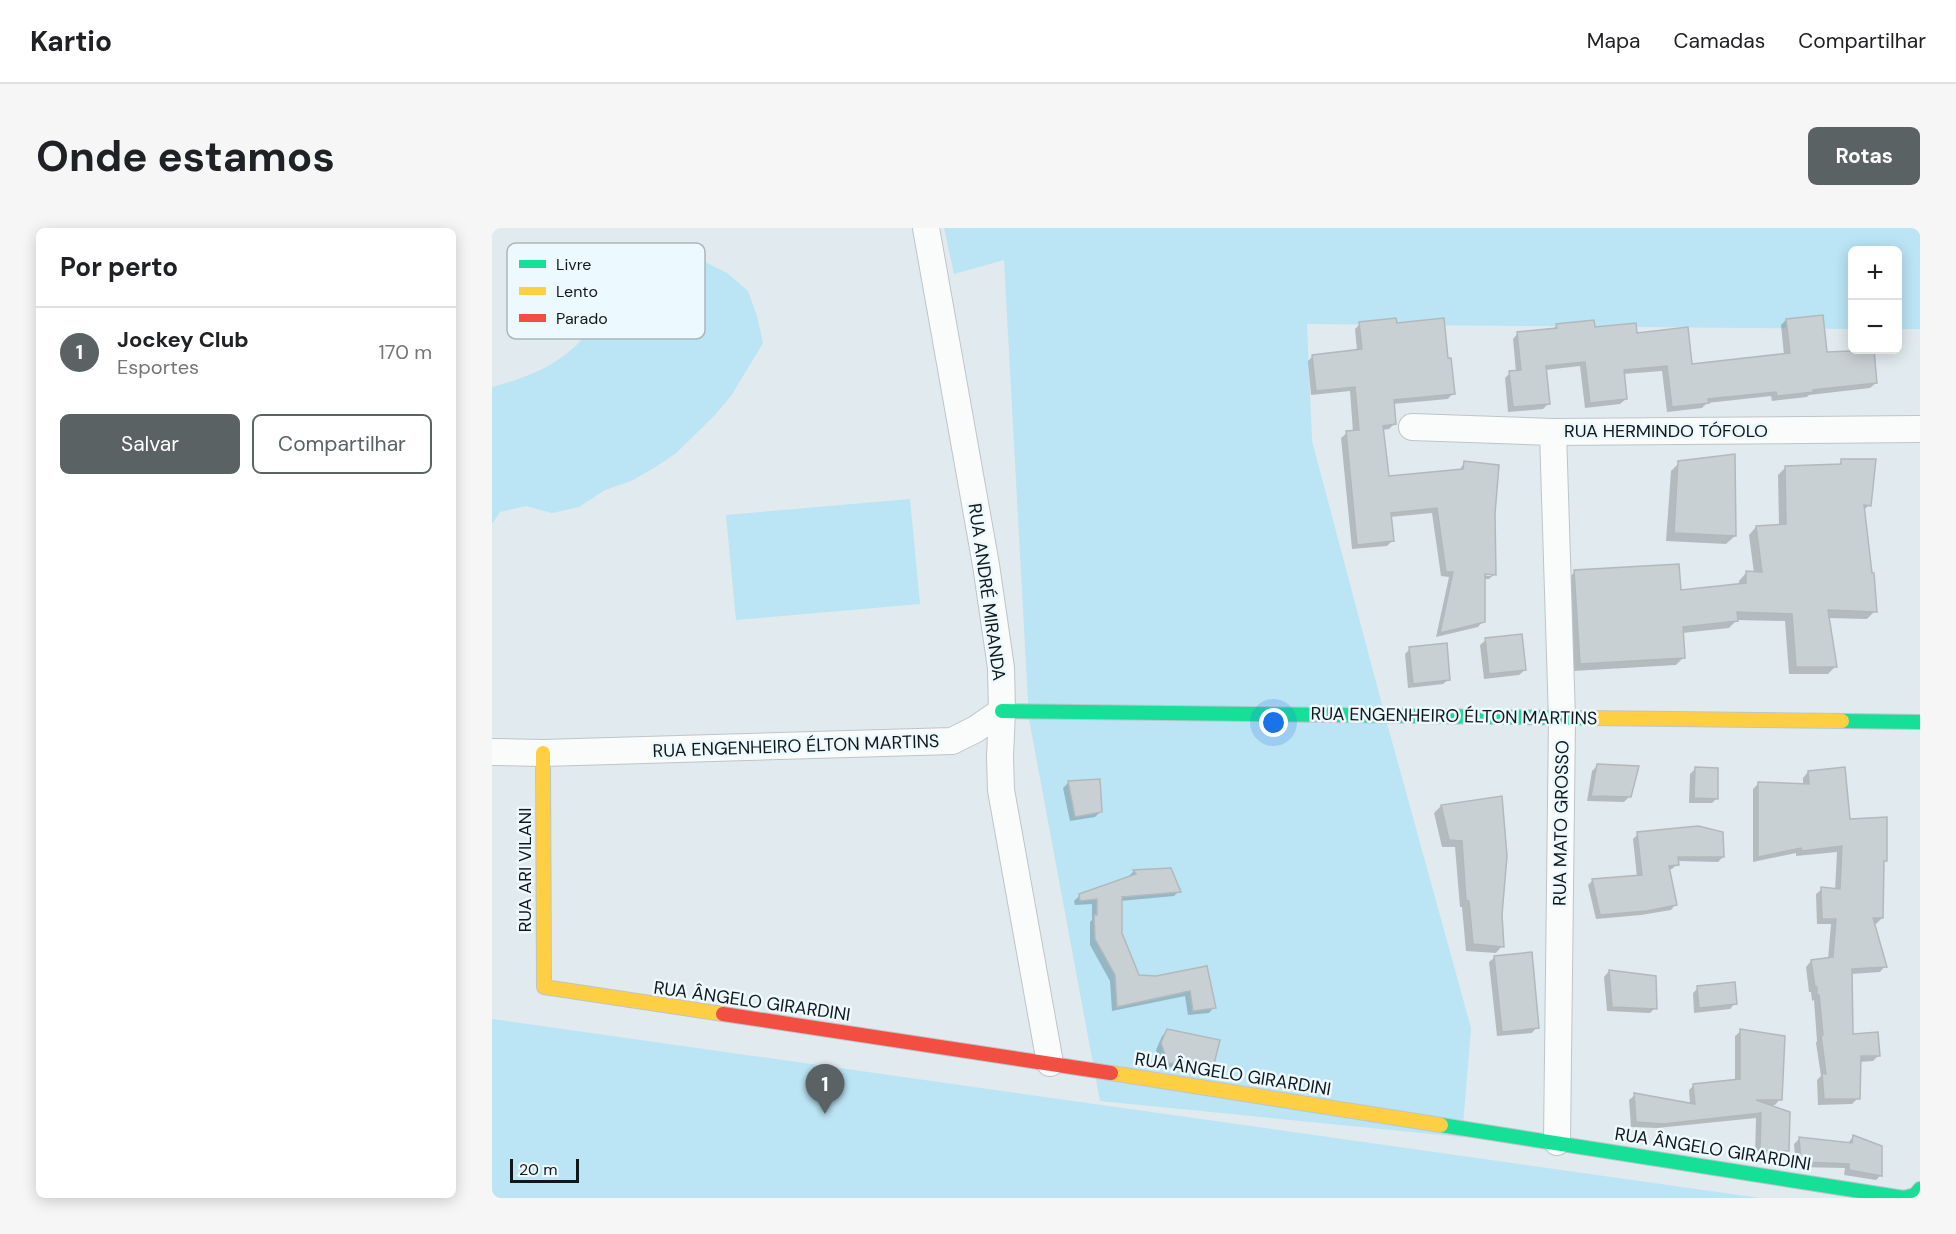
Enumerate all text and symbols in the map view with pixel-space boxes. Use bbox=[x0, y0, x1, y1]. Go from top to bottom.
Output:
text: Kartio bbox=[30, 23, 112, 60]
text: Mapa bbox=[1587, 27, 1640, 55]
text: Camadas bbox=[1673, 27, 1765, 55]
text: Compartilhar bbox=[1798, 27, 1926, 55]
button: Rotas bbox=[1808, 127, 1920, 185]
text: Onde estamos bbox=[36, 129, 335, 184]
legend bbox=[507, 243, 705, 339]
map controls bbox=[1848, 246, 1902, 354]
button: + bbox=[1848, 246, 1902, 300]
text: Por perto bbox=[60, 250, 178, 284]
text: Livre bbox=[556, 254, 591, 275]
text: Lento bbox=[556, 281, 598, 302]
button: − bbox=[1848, 300, 1902, 354]
text: Parado bbox=[556, 308, 608, 329]
text: Jockey Club bbox=[117, 325, 249, 354]
text: 1 bbox=[76, 339, 83, 365]
text: 170 m bbox=[379, 339, 432, 365]
text: Esportes bbox=[117, 354, 199, 380]
button: Salvar bbox=[60, 414, 240, 474]
button: Compartilhar bbox=[252, 414, 432, 474]
street label: RUA HERMINDO TÓFOLO bbox=[1564, 419, 1768, 443]
street label: RUA ANDRÉ MIRANDA bbox=[963, 502, 1011, 682]
street label: RUA ENGENHEIRO ÉLTON MARTINS bbox=[1310, 701, 1598, 731]
your location bbox=[1259, 708, 1288, 737]
street label: RUA ENGENHEIRO ÉLTON MARTINS bbox=[652, 729, 940, 763]
street label: RUA MATO GROSSO bbox=[1548, 740, 1574, 906]
street label: RUA ARI VILANI bbox=[513, 808, 537, 932]
street label: RUA ÂNGELO GIRARDINI bbox=[652, 975, 852, 1027]
street label: RUA ÂNGELO GIRARDINI bbox=[1133, 1047, 1333, 1101]
pin: 1 bbox=[806, 1064, 844, 1114]
street label: RUA ÂNGELO GIRARDINI bbox=[1613, 1122, 1813, 1176]
scale bar bbox=[510, 1156, 579, 1184]
text: 20 m bbox=[519, 1159, 558, 1180]

